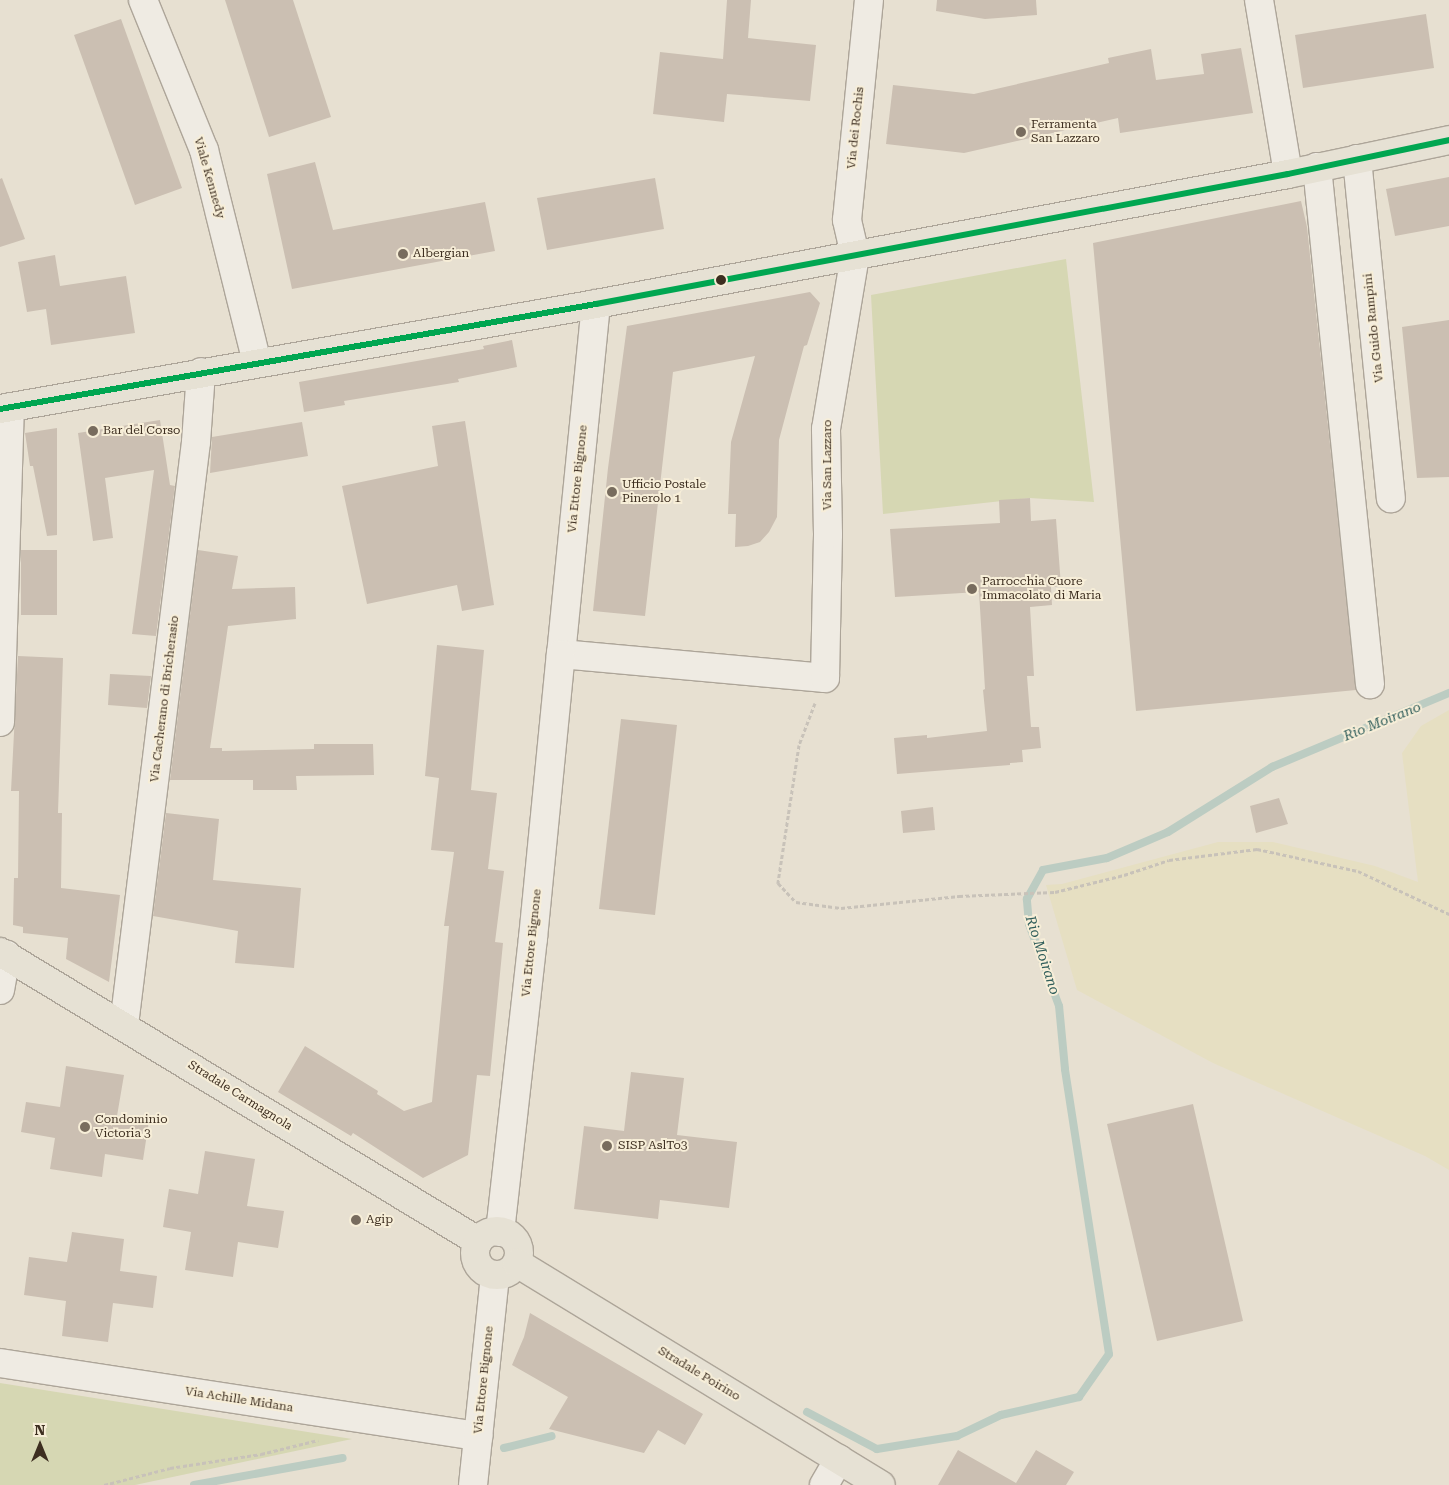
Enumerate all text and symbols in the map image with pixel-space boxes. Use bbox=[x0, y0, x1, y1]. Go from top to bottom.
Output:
street label: Via dei Rochis bbox=[845, 86, 867, 170]
place label: Ferramenta San Lazzaro bbox=[1031, 118, 1100, 146]
marker: Ferramenta San Lazzaro bbox=[1015, 126, 1027, 138]
street label: Viale Kennedy bbox=[190, 136, 228, 220]
place label: Albergian bbox=[413, 247, 469, 261]
marker: Albergian bbox=[397, 248, 409, 260]
street label: Via Guido Rampini bbox=[1361, 273, 1387, 383]
unlabelled marker bbox=[716, 275, 726, 285]
street label: Via San Lazzaro bbox=[821, 420, 835, 510]
place label: Bar del Corso bbox=[103, 424, 180, 438]
street label: Via Ettore Bignone bbox=[565, 424, 591, 534]
marker: Bar del Corso bbox=[87, 425, 99, 437]
place label: Ufficio Postale Pinerolo 1 bbox=[622, 478, 706, 506]
marker: Ufficio Postale Pinerolo 1 bbox=[606, 486, 618, 498]
place label: Parrocchia Cuore Immacolato di Maria bbox=[982, 575, 1101, 603]
marker: Parrocchia Cuore Immacolato di Maria bbox=[966, 583, 978, 595]
street label: Via Cacherano di Bricherasio bbox=[148, 615, 182, 783]
water label: Rio Moirano bbox=[1341, 698, 1423, 744]
street label: Via Ettore Bignone bbox=[519, 888, 545, 998]
water label: Rio Moirano bbox=[1022, 913, 1064, 997]
street label: Stradale Carmagnola bbox=[185, 1058, 295, 1134]
place label: Condominio Victoria 3 bbox=[95, 1113, 168, 1141]
marker: Condominio Victoria 3 bbox=[79, 1121, 91, 1133]
marker: SISP AslTo3 bbox=[600, 1139, 614, 1153]
place label: SISP AslTo3 bbox=[618, 1139, 687, 1153]
place label: Agip bbox=[366, 1213, 393, 1227]
marker: Agip bbox=[350, 1214, 362, 1226]
street label: Via Ettore Bignone bbox=[471, 1325, 497, 1435]
street label: Stradale Poirino bbox=[655, 1344, 743, 1404]
street label: Via Achille Midana bbox=[184, 1384, 294, 1416]
north arrow bbox=[15, 1420, 65, 1470]
text: N bbox=[35, 1422, 45, 1438]

